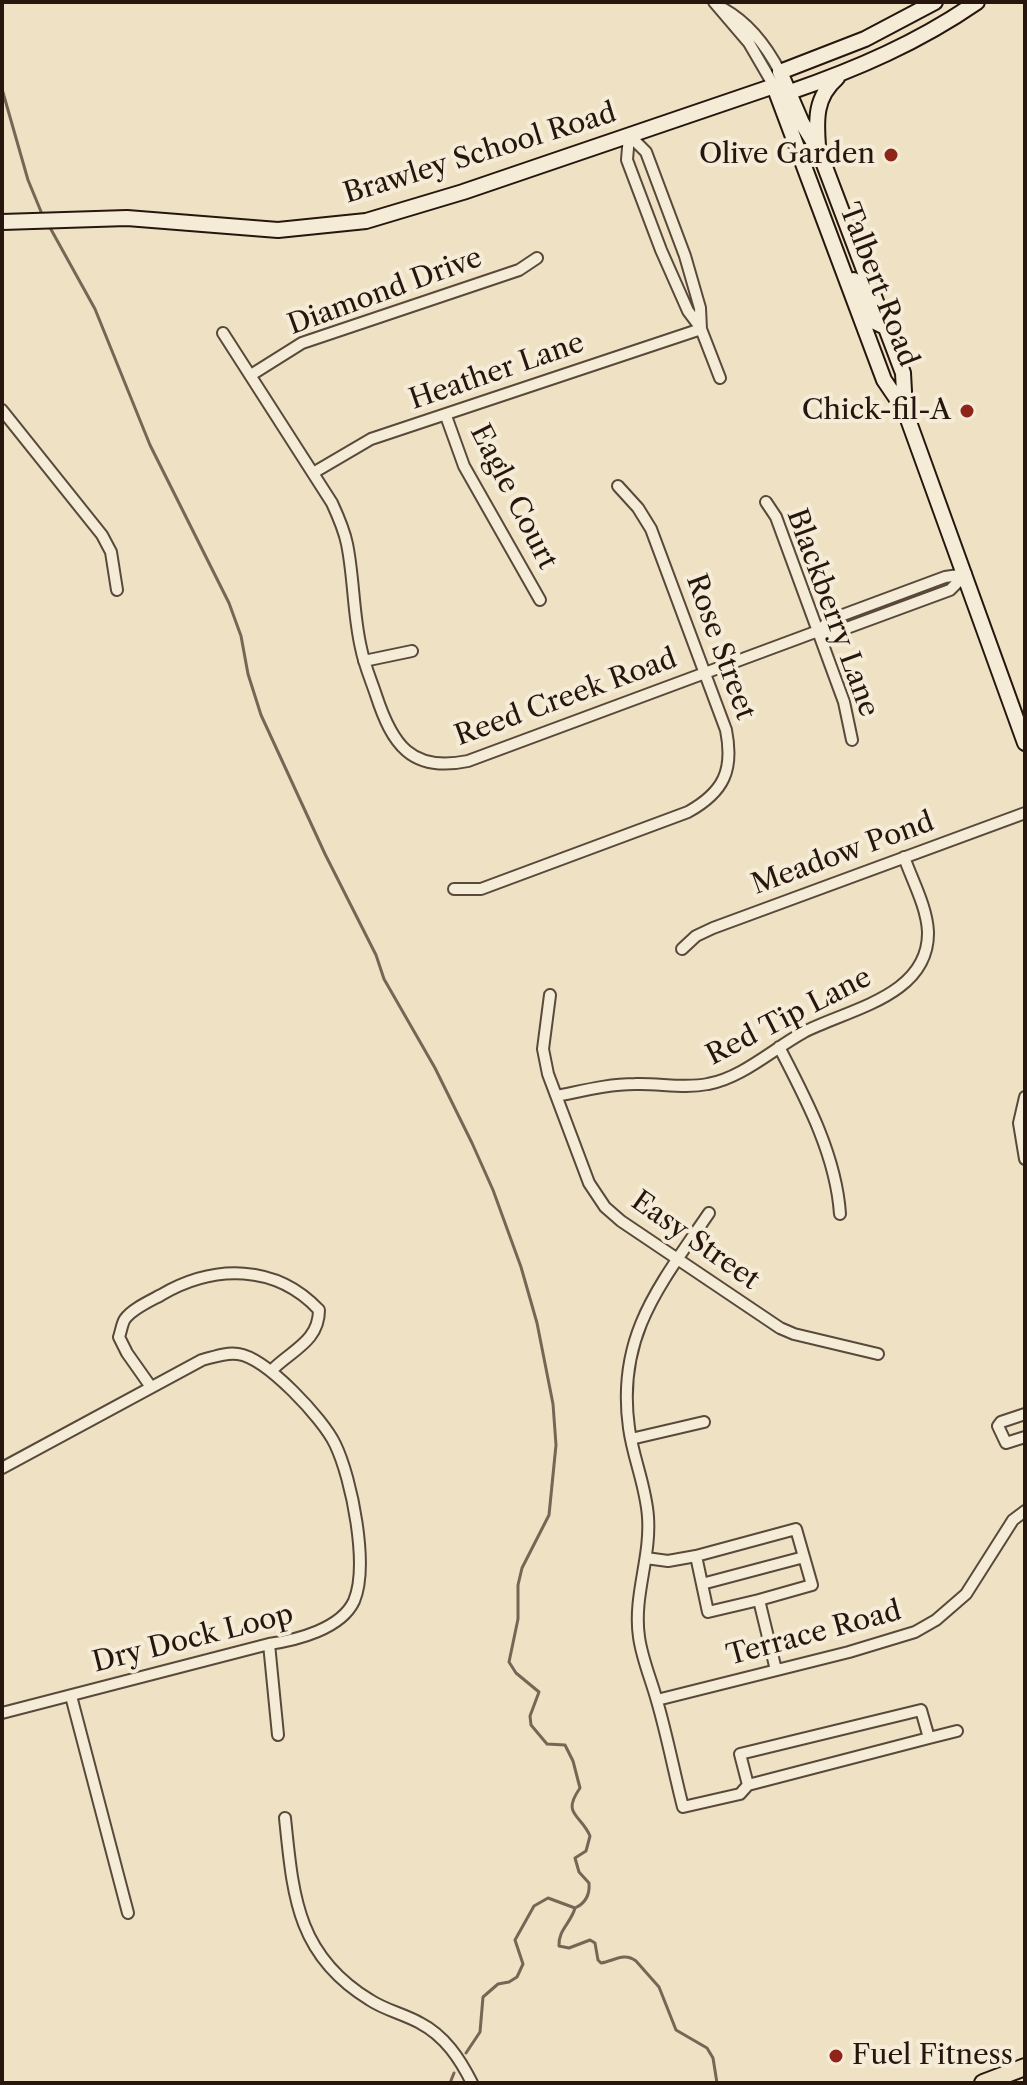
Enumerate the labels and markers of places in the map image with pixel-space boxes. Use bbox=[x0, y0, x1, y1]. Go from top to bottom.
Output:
place label: Olive Garden bbox=[699, 138, 875, 172]
marker: Olive Garden bbox=[882, 146, 900, 164]
place label: Chick-fil-A bbox=[802, 394, 951, 428]
marker: Chick-fil-A bbox=[958, 402, 976, 420]
place label: Fuel Fitness bbox=[852, 2039, 1013, 2073]
marker: Fuel Fitness bbox=[827, 2047, 845, 2065]

